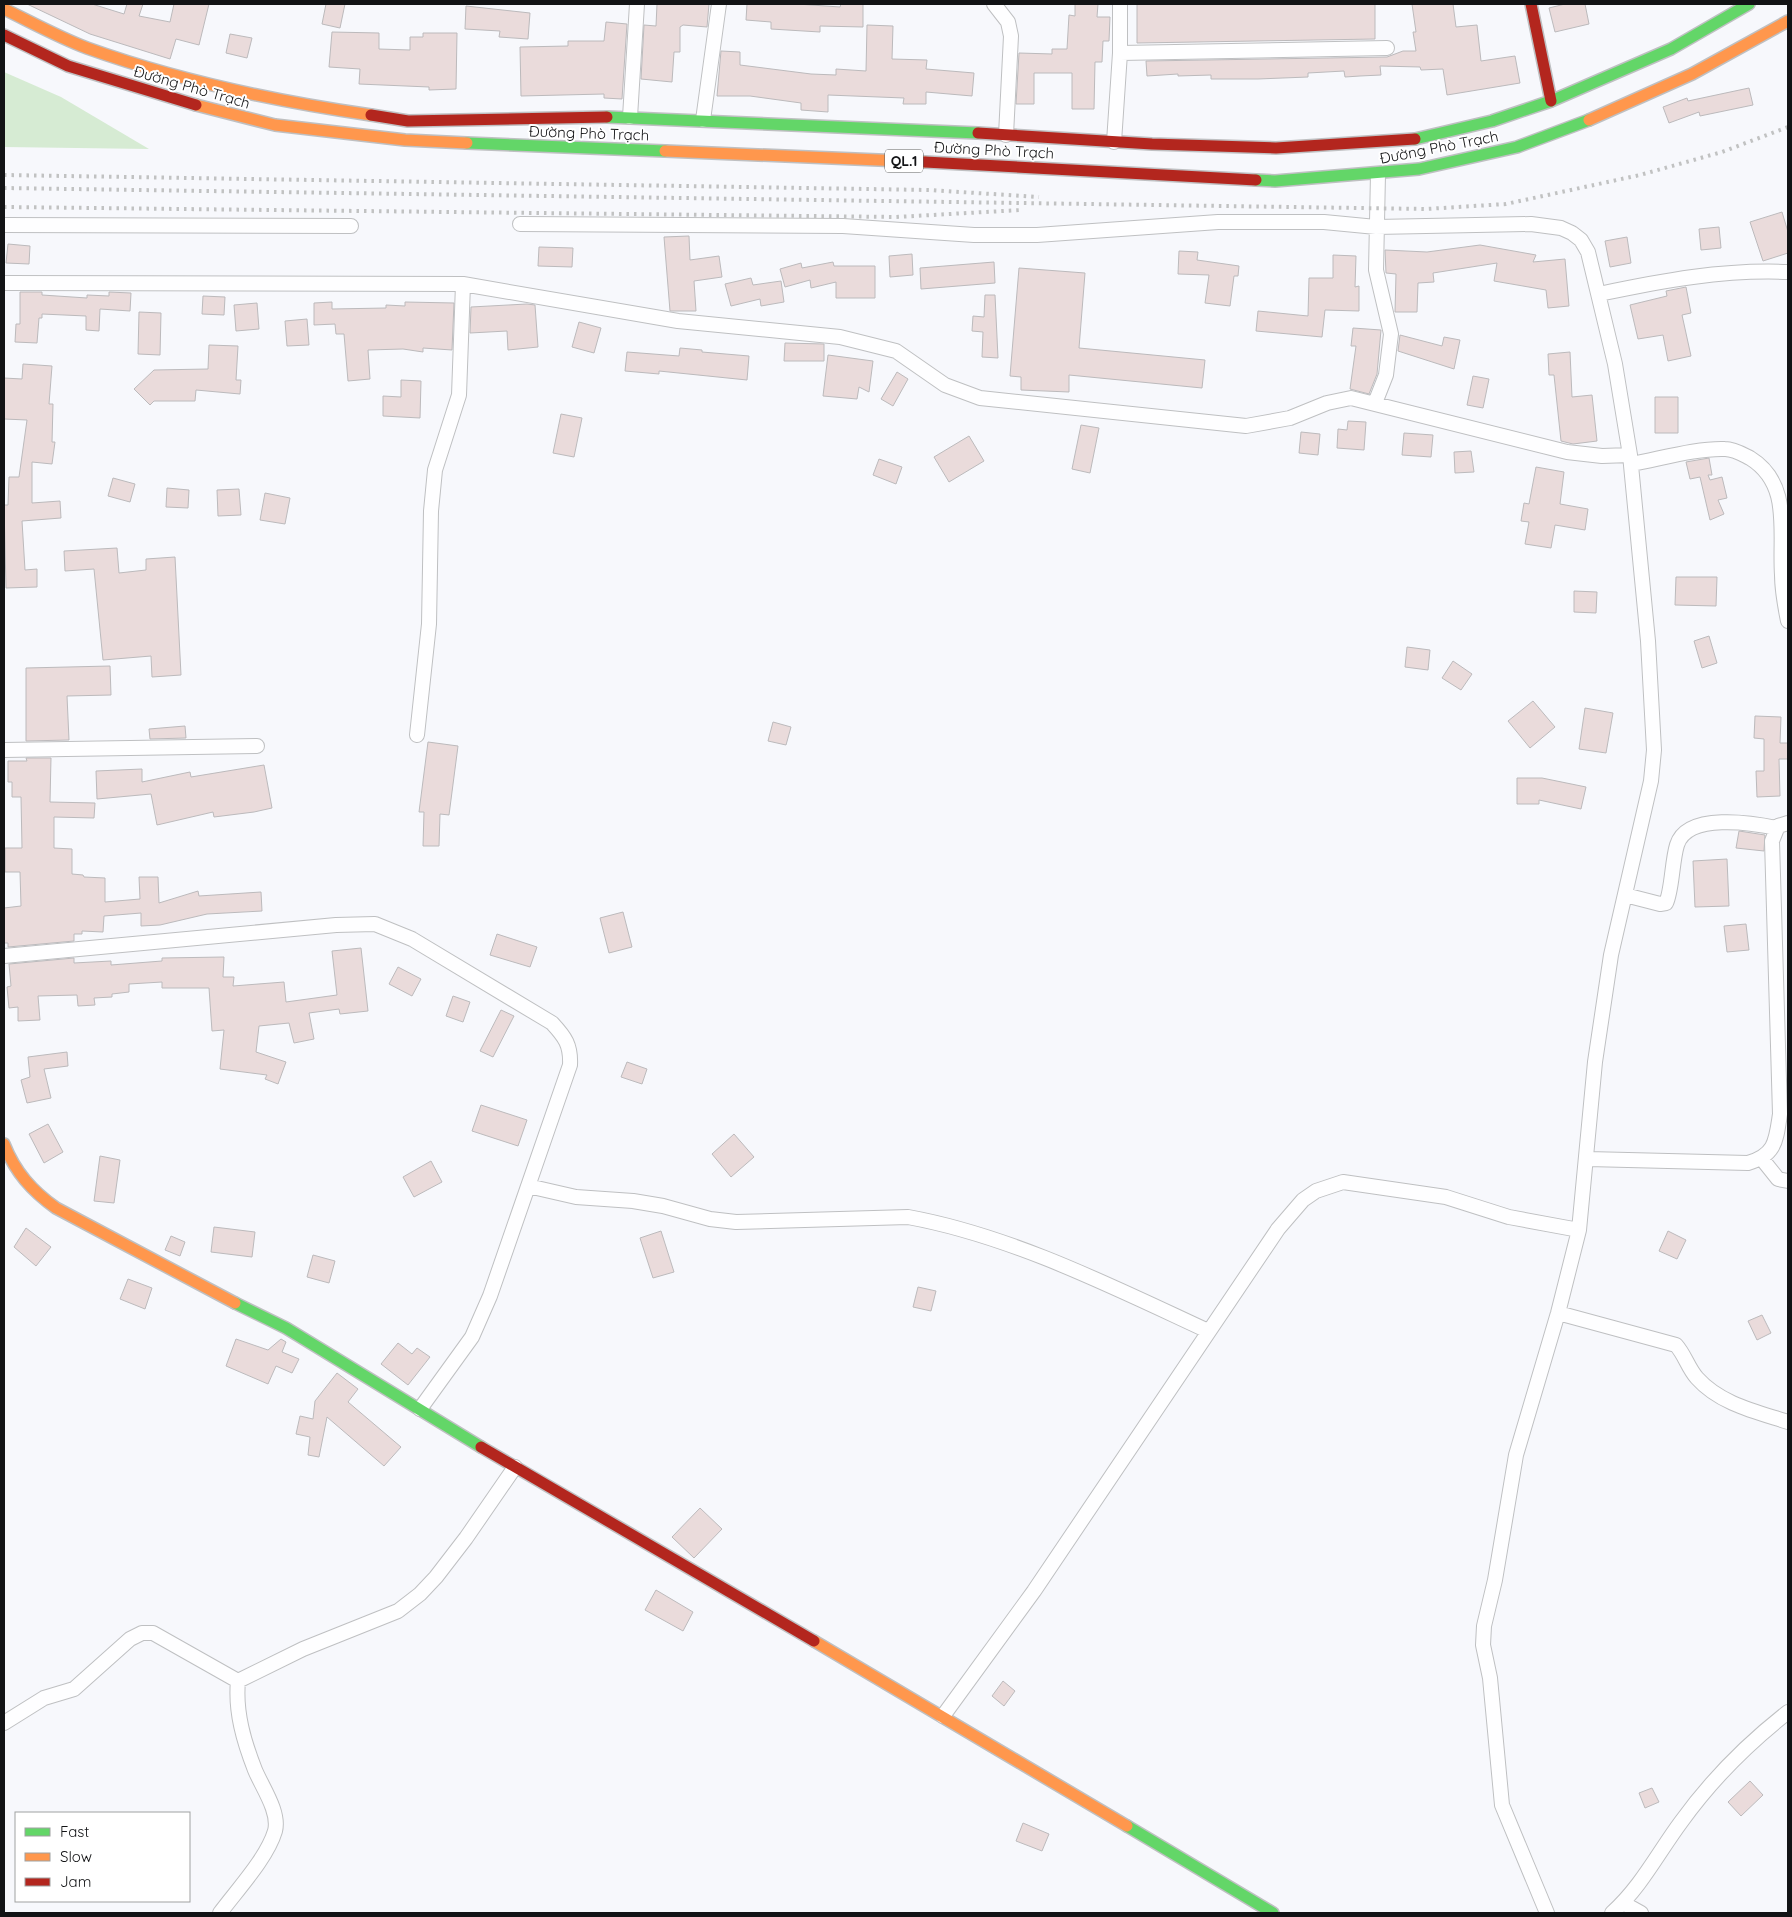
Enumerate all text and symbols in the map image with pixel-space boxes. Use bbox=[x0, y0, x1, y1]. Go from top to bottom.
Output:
street label: Đường Phò Trạch bbox=[132, 61, 252, 113]
street label: Đường Phò Trạch bbox=[529, 121, 649, 145]
street label: Đường Phò Trạch bbox=[1378, 126, 1500, 168]
street label: Đường Phò Trạch bbox=[933, 137, 1055, 163]
road number: QL.1 bbox=[885, 150, 923, 172]
legend bbox=[15, 1812, 190, 1902]
text: Fast bbox=[60, 1822, 89, 1841]
text: Slow bbox=[60, 1847, 92, 1866]
text: Jam bbox=[60, 1872, 91, 1891]

